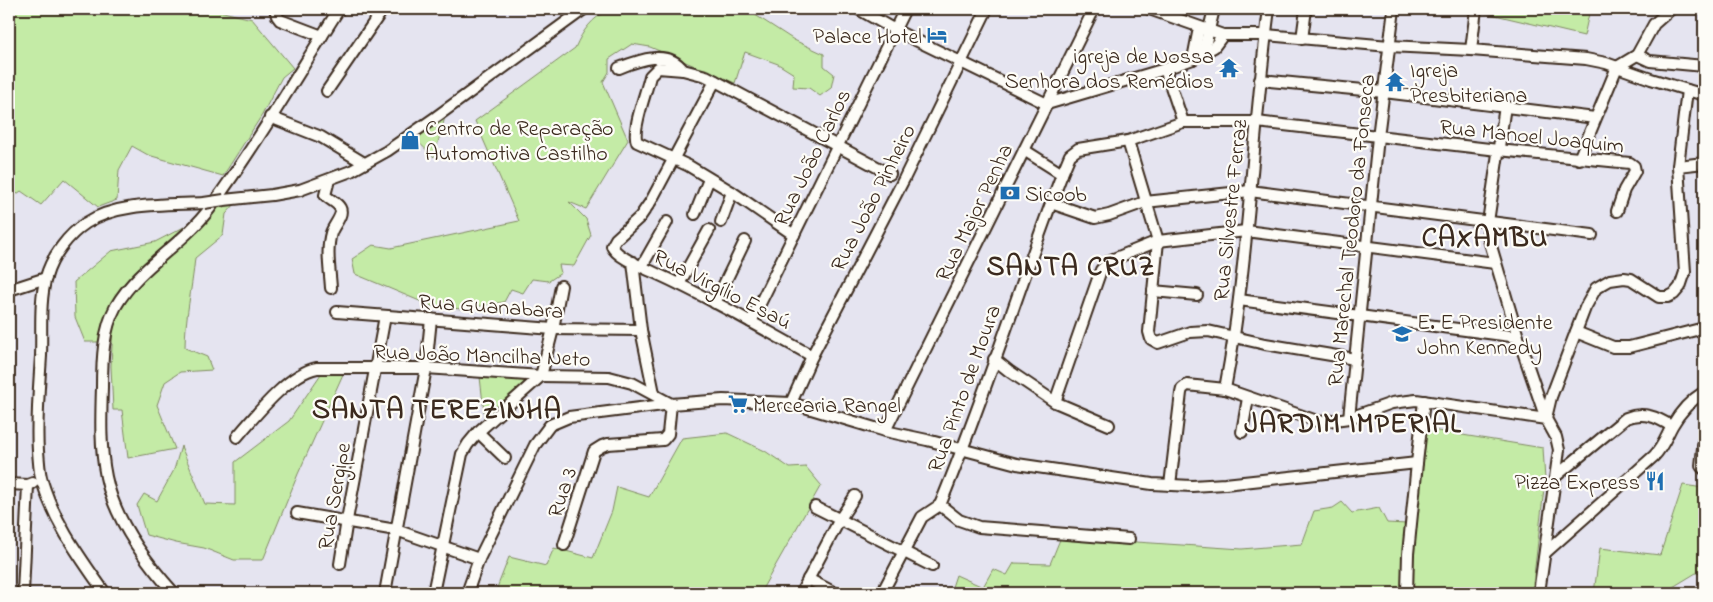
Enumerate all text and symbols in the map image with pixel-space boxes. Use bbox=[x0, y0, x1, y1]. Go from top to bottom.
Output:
place label: Palace Hotel bbox=[813, 22, 922, 54]
hotel icon: Palace Hotel bbox=[926, 24, 948, 46]
place label: igreja de Nossa Senhora dos Remédios bbox=[1005, 42, 1214, 99]
place label: Igreja Presbiteriana bbox=[1410, 56, 1528, 113]
temple icon: igreja de Nossa Senhora dos Remédios bbox=[1218, 57, 1240, 79]
temple icon: Igreja Presbiteriana bbox=[1384, 71, 1406, 93]
street label: Rua Marechal Teodoro da Fonseca bbox=[1321, 73, 1385, 388]
street label: Rua João Carlos bbox=[767, 84, 861, 232]
street label: Rua Manoel Joaquim bbox=[1438, 112, 1626, 164]
place label: Centro de Reparação Automotiva Castilho bbox=[425, 114, 614, 171]
street label: Rua Silvestre Ferraz bbox=[1207, 117, 1258, 303]
street label: Rua João Pinheiro bbox=[824, 119, 925, 277]
shop icon: Centro de Reparação Automotiva Castilho bbox=[399, 129, 421, 151]
street label: Rua Major Penha bbox=[928, 139, 1023, 288]
place label: Sicoob bbox=[1025, 180, 1087, 212]
bank icon: Sicoob bbox=[999, 182, 1021, 204]
district label: CAXAMBU bbox=[1422, 219, 1548, 260]
street label: Rua Virgílio Esaú bbox=[646, 242, 796, 340]
district label: SANTA CRUZ bbox=[987, 248, 1155, 289]
street label: Rua Guanabara bbox=[417, 287, 564, 329]
street label: Rua Pinto de Moura bbox=[921, 301, 1011, 477]
place label: E. E Presidente John Kennedy bbox=[1417, 308, 1553, 366]
school or university icon: E. E Presidente John Kennedy bbox=[1391, 323, 1413, 345]
street label: Rua João Mancilha Neto bbox=[373, 337, 591, 377]
district label: SANTA TEREZINHA bbox=[312, 391, 562, 432]
place label: Mercearia Rangel bbox=[753, 391, 901, 424]
supermarket icon: Mercearia Rangel bbox=[727, 393, 749, 415]
district label: JARDIM IMPERIAL bbox=[1244, 405, 1462, 446]
street label: Rua Sergipe bbox=[311, 440, 362, 553]
street label: Rua 3 bbox=[541, 464, 587, 522]
place label: Pizza Express bbox=[1515, 468, 1640, 500]
restaurant icon: Pizza Express bbox=[1644, 470, 1666, 492]

